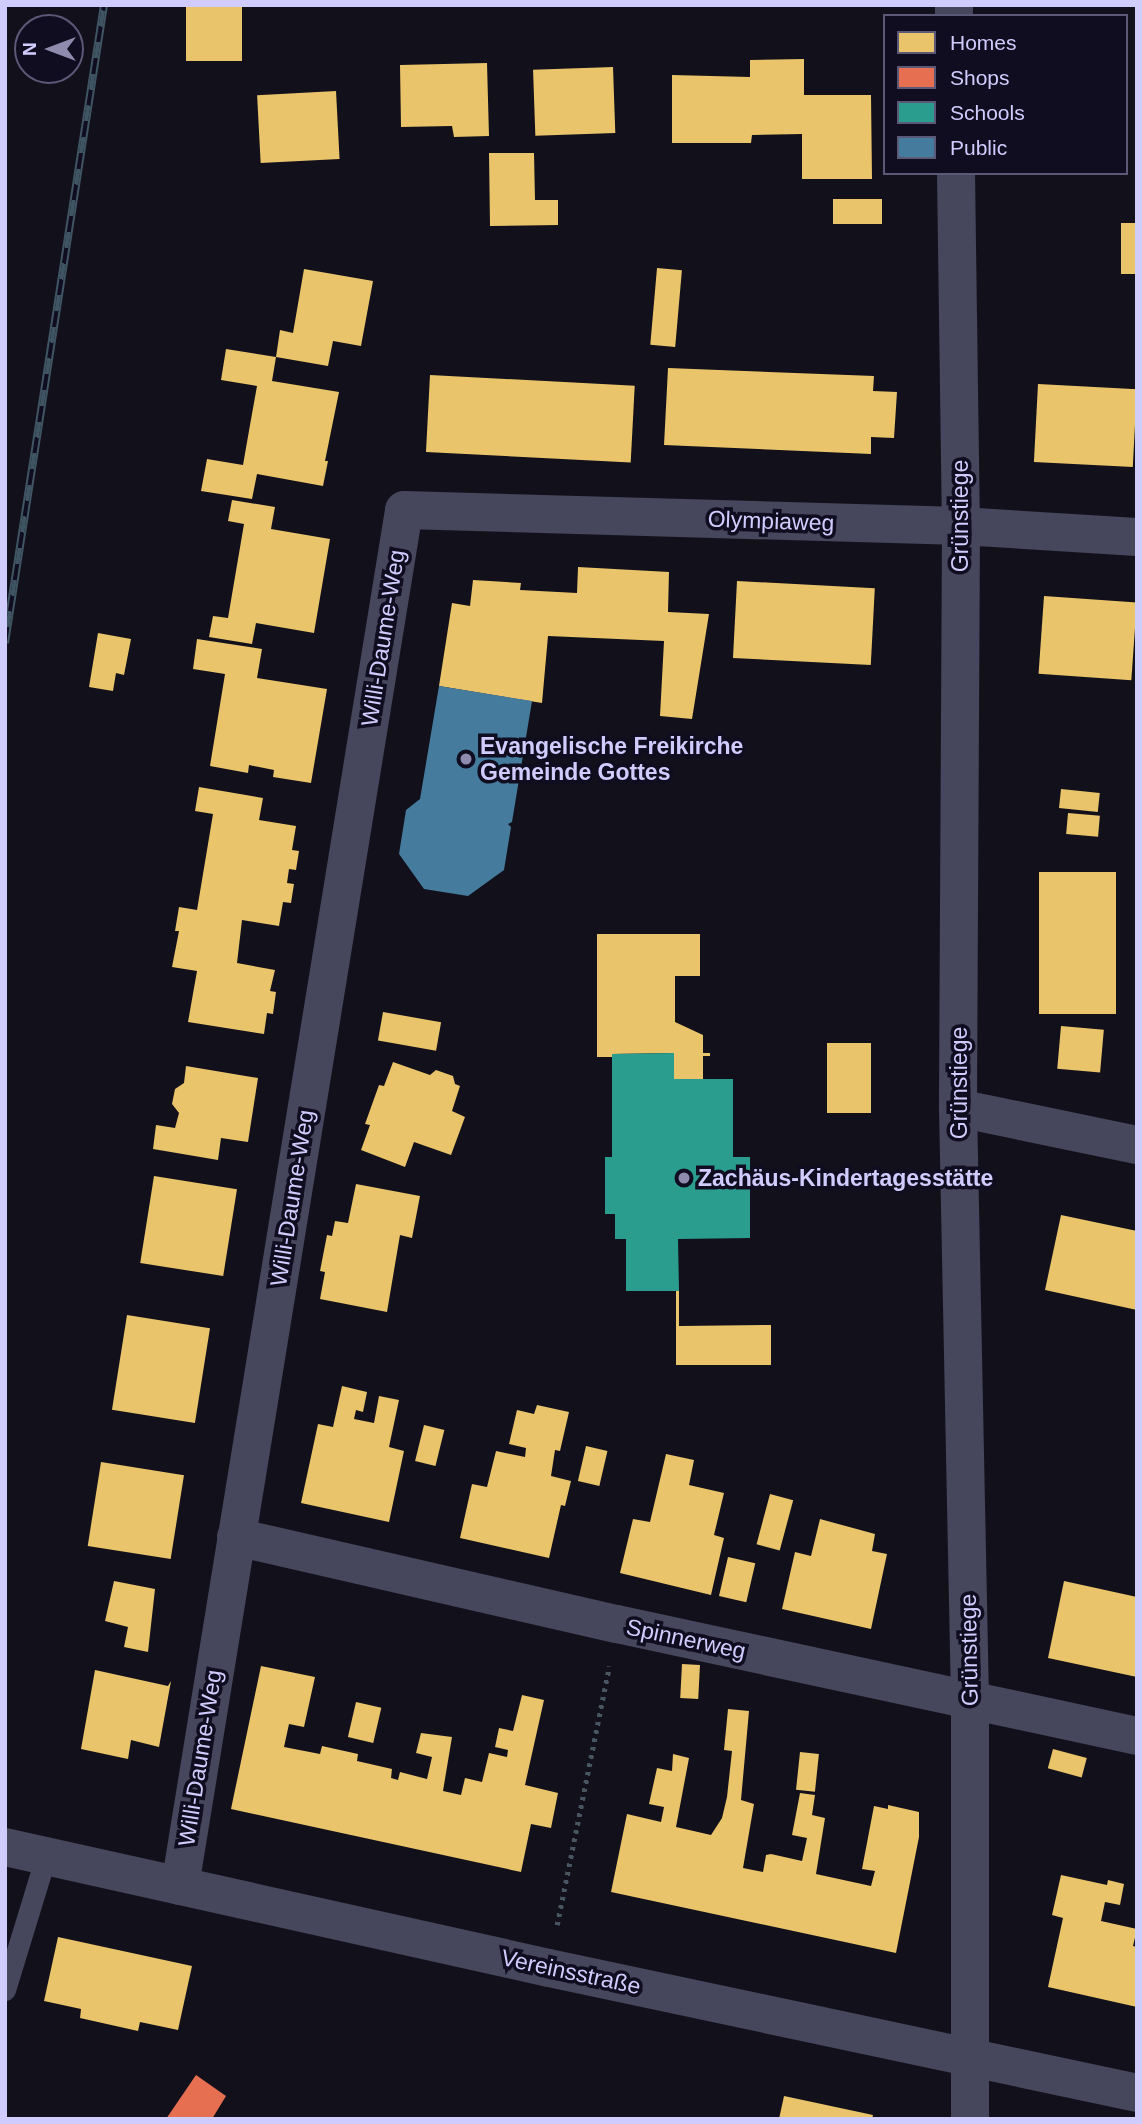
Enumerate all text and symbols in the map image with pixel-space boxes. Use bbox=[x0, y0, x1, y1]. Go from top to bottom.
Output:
north arrow bbox=[14, 14, 84, 84]
legend bbox=[883, 14, 1128, 175]
text: Homes bbox=[950, 31, 1017, 54]
text: N bbox=[19, 42, 40, 56]
text: Shops bbox=[950, 66, 1010, 89]
text: Schools bbox=[950, 101, 1025, 124]
text: Public bbox=[950, 136, 1007, 159]
street label: Grünstiege bbox=[946, 460, 974, 572]
street label: Olympiaweg bbox=[707, 505, 835, 537]
street label: Willi-Daume-Weg bbox=[355, 548, 411, 728]
place label: Evangelische Freikirche Gemeinde Gottes bbox=[480, 732, 743, 786]
marker: Evangelische Freikirche Gemeinde Gottes bbox=[458, 751, 474, 767]
street label: Grünstiege bbox=[945, 1027, 973, 1139]
street label: Willi-Daume-Weg bbox=[264, 1108, 320, 1288]
place label: Zachäus-Kindertagesstätte bbox=[698, 1164, 993, 1192]
marker: Zachäus-Kindertagesstätte bbox=[676, 1170, 692, 1186]
street label: Grünstiege bbox=[954, 1594, 984, 1706]
street label: Spinnerweg bbox=[624, 1613, 748, 1665]
street label: Willi-Daume-Weg bbox=[172, 1668, 228, 1848]
street label: Vereinsstraße bbox=[499, 1944, 643, 2000]

